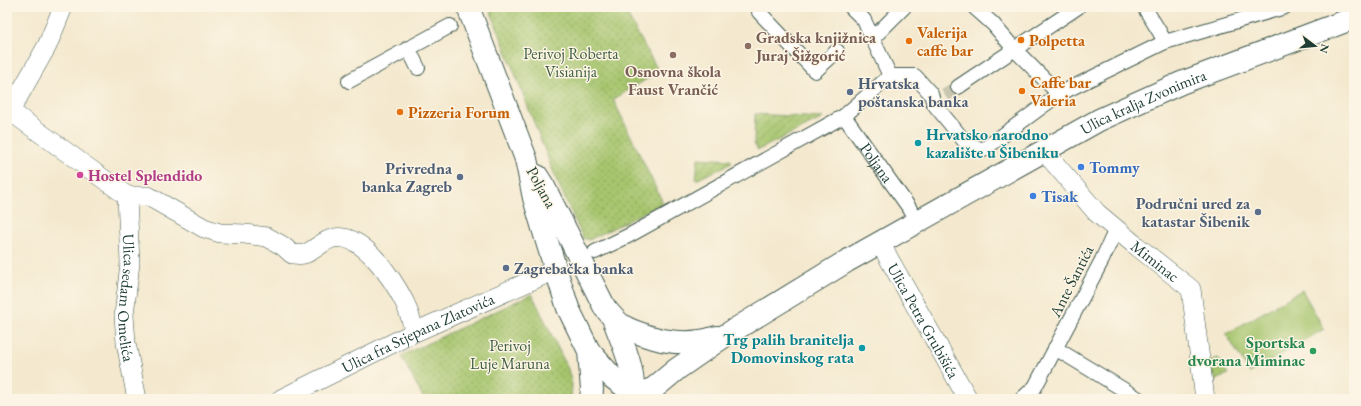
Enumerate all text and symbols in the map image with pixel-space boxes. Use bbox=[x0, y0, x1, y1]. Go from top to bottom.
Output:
place label: Valerija caffe bar bbox=[917, 22, 974, 61]
north arrow bbox=[1295, 26, 1335, 66]
place label: Gradska knjižnica Juraj Šižgorić bbox=[754, 27, 877, 66]
place label: Polpetta bbox=[1029, 30, 1086, 51]
marker: Polpetta bbox=[1016, 35, 1026, 45]
marker: Valerija caffe bar bbox=[904, 36, 914, 46]
marker: Gradska knjižnica Juraj Šižgorić bbox=[743, 41, 753, 51]
park label: Perivoj Roberta Visianija bbox=[523, 43, 619, 82]
text: N bbox=[1317, 43, 1333, 55]
marker: Osnovna škola Faust Vrančić bbox=[668, 50, 678, 60]
place label: Osnovna škola Faust Vrančić bbox=[625, 61, 722, 100]
street label: Ulica kralja Zvonimira bbox=[1076, 64, 1210, 140]
place label: Caffe bar Valeria bbox=[1030, 72, 1091, 111]
place label: Hrvatska poštanska banka bbox=[858, 73, 969, 112]
marker: Caffe bar Valeria bbox=[1017, 86, 1027, 96]
marker: Hrvatska poštanska banka bbox=[845, 87, 855, 97]
place label: Pizzeria Forum bbox=[408, 102, 510, 123]
marker: Pizzeria Forum bbox=[395, 107, 405, 117]
place label: Hrvatsko narodno kazalište u Šibeniku bbox=[926, 124, 1059, 163]
marker: Hrvatsko narodno kazalište u Šibeniku bbox=[913, 138, 923, 148]
street label: Poljana bbox=[855, 139, 898, 187]
place label: Tommy bbox=[1089, 157, 1140, 178]
place label: Privredna banka Zagreb bbox=[362, 158, 453, 197]
marker: Tommy bbox=[1076, 162, 1086, 172]
street label: Poljana bbox=[522, 163, 562, 212]
place label: Hostel Splendido bbox=[88, 165, 202, 186]
marker: Hostel Splendido bbox=[75, 170, 85, 180]
marker: Privredna banka Zagreb bbox=[455, 172, 465, 182]
place label: Tisak bbox=[1041, 186, 1078, 207]
marker: Tisak bbox=[1028, 191, 1038, 201]
place label: Područni ured za katastar Šibenik bbox=[1136, 193, 1251, 232]
marker: Područni ured za katastar Šibenik bbox=[1253, 207, 1263, 217]
street label: Ulica sedam Omelića bbox=[113, 233, 140, 364]
street label: Miminac bbox=[1126, 236, 1184, 287]
street label: Ante Šantića bbox=[1044, 241, 1099, 322]
place label: Zagrebačka banka bbox=[514, 258, 634, 279]
street label: Ulica Petra Grubišića bbox=[882, 259, 964, 383]
marker: Zagrebačka banka bbox=[501, 263, 511, 273]
street label: Ulica fra Stjepana Zlatovića bbox=[338, 288, 498, 378]
place label: Trg palih branitelja Domovinskog rata bbox=[723, 329, 855, 368]
place label: Sportska dvorana Miminac bbox=[1188, 332, 1306, 371]
park label: Perivoj Luje Maruna bbox=[470, 335, 551, 374]
marker: Trg palih branitelja Domovinskog rata bbox=[857, 343, 867, 353]
marker: Sportska dvorana Miminac bbox=[1308, 346, 1318, 356]

